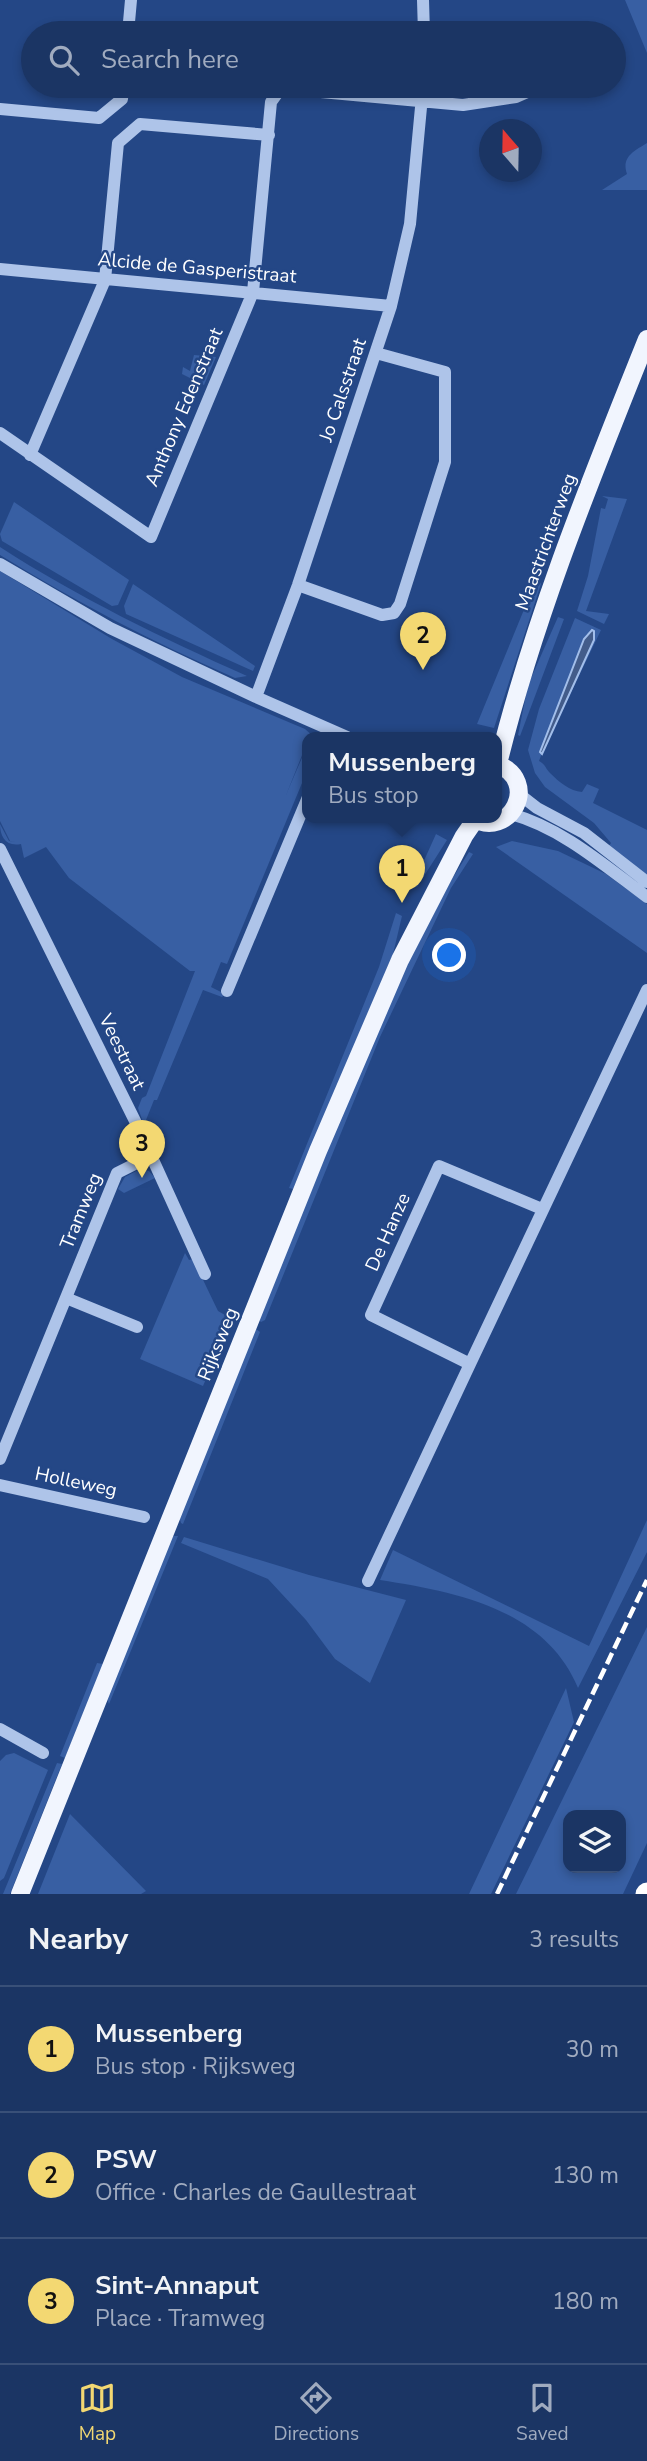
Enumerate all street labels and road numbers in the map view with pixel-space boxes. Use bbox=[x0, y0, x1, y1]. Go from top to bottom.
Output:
street label: Alcide de Gasperistraat bbox=[97, 246, 298, 290]
street label: Anthony Edenstraat bbox=[139, 323, 229, 490]
street label: Jo Calsstraat bbox=[313, 334, 373, 446]
street label: Maastrichterweg bbox=[509, 470, 583, 614]
street label: Veestraat bbox=[92, 1009, 152, 1095]
street label: Tramweg bbox=[54, 1169, 108, 1253]
street label: De Hanze bbox=[359, 1189, 417, 1275]
street label: Rijksweg bbox=[192, 1303, 244, 1385]
street label: Holleweg bbox=[33, 1461, 119, 1503]

